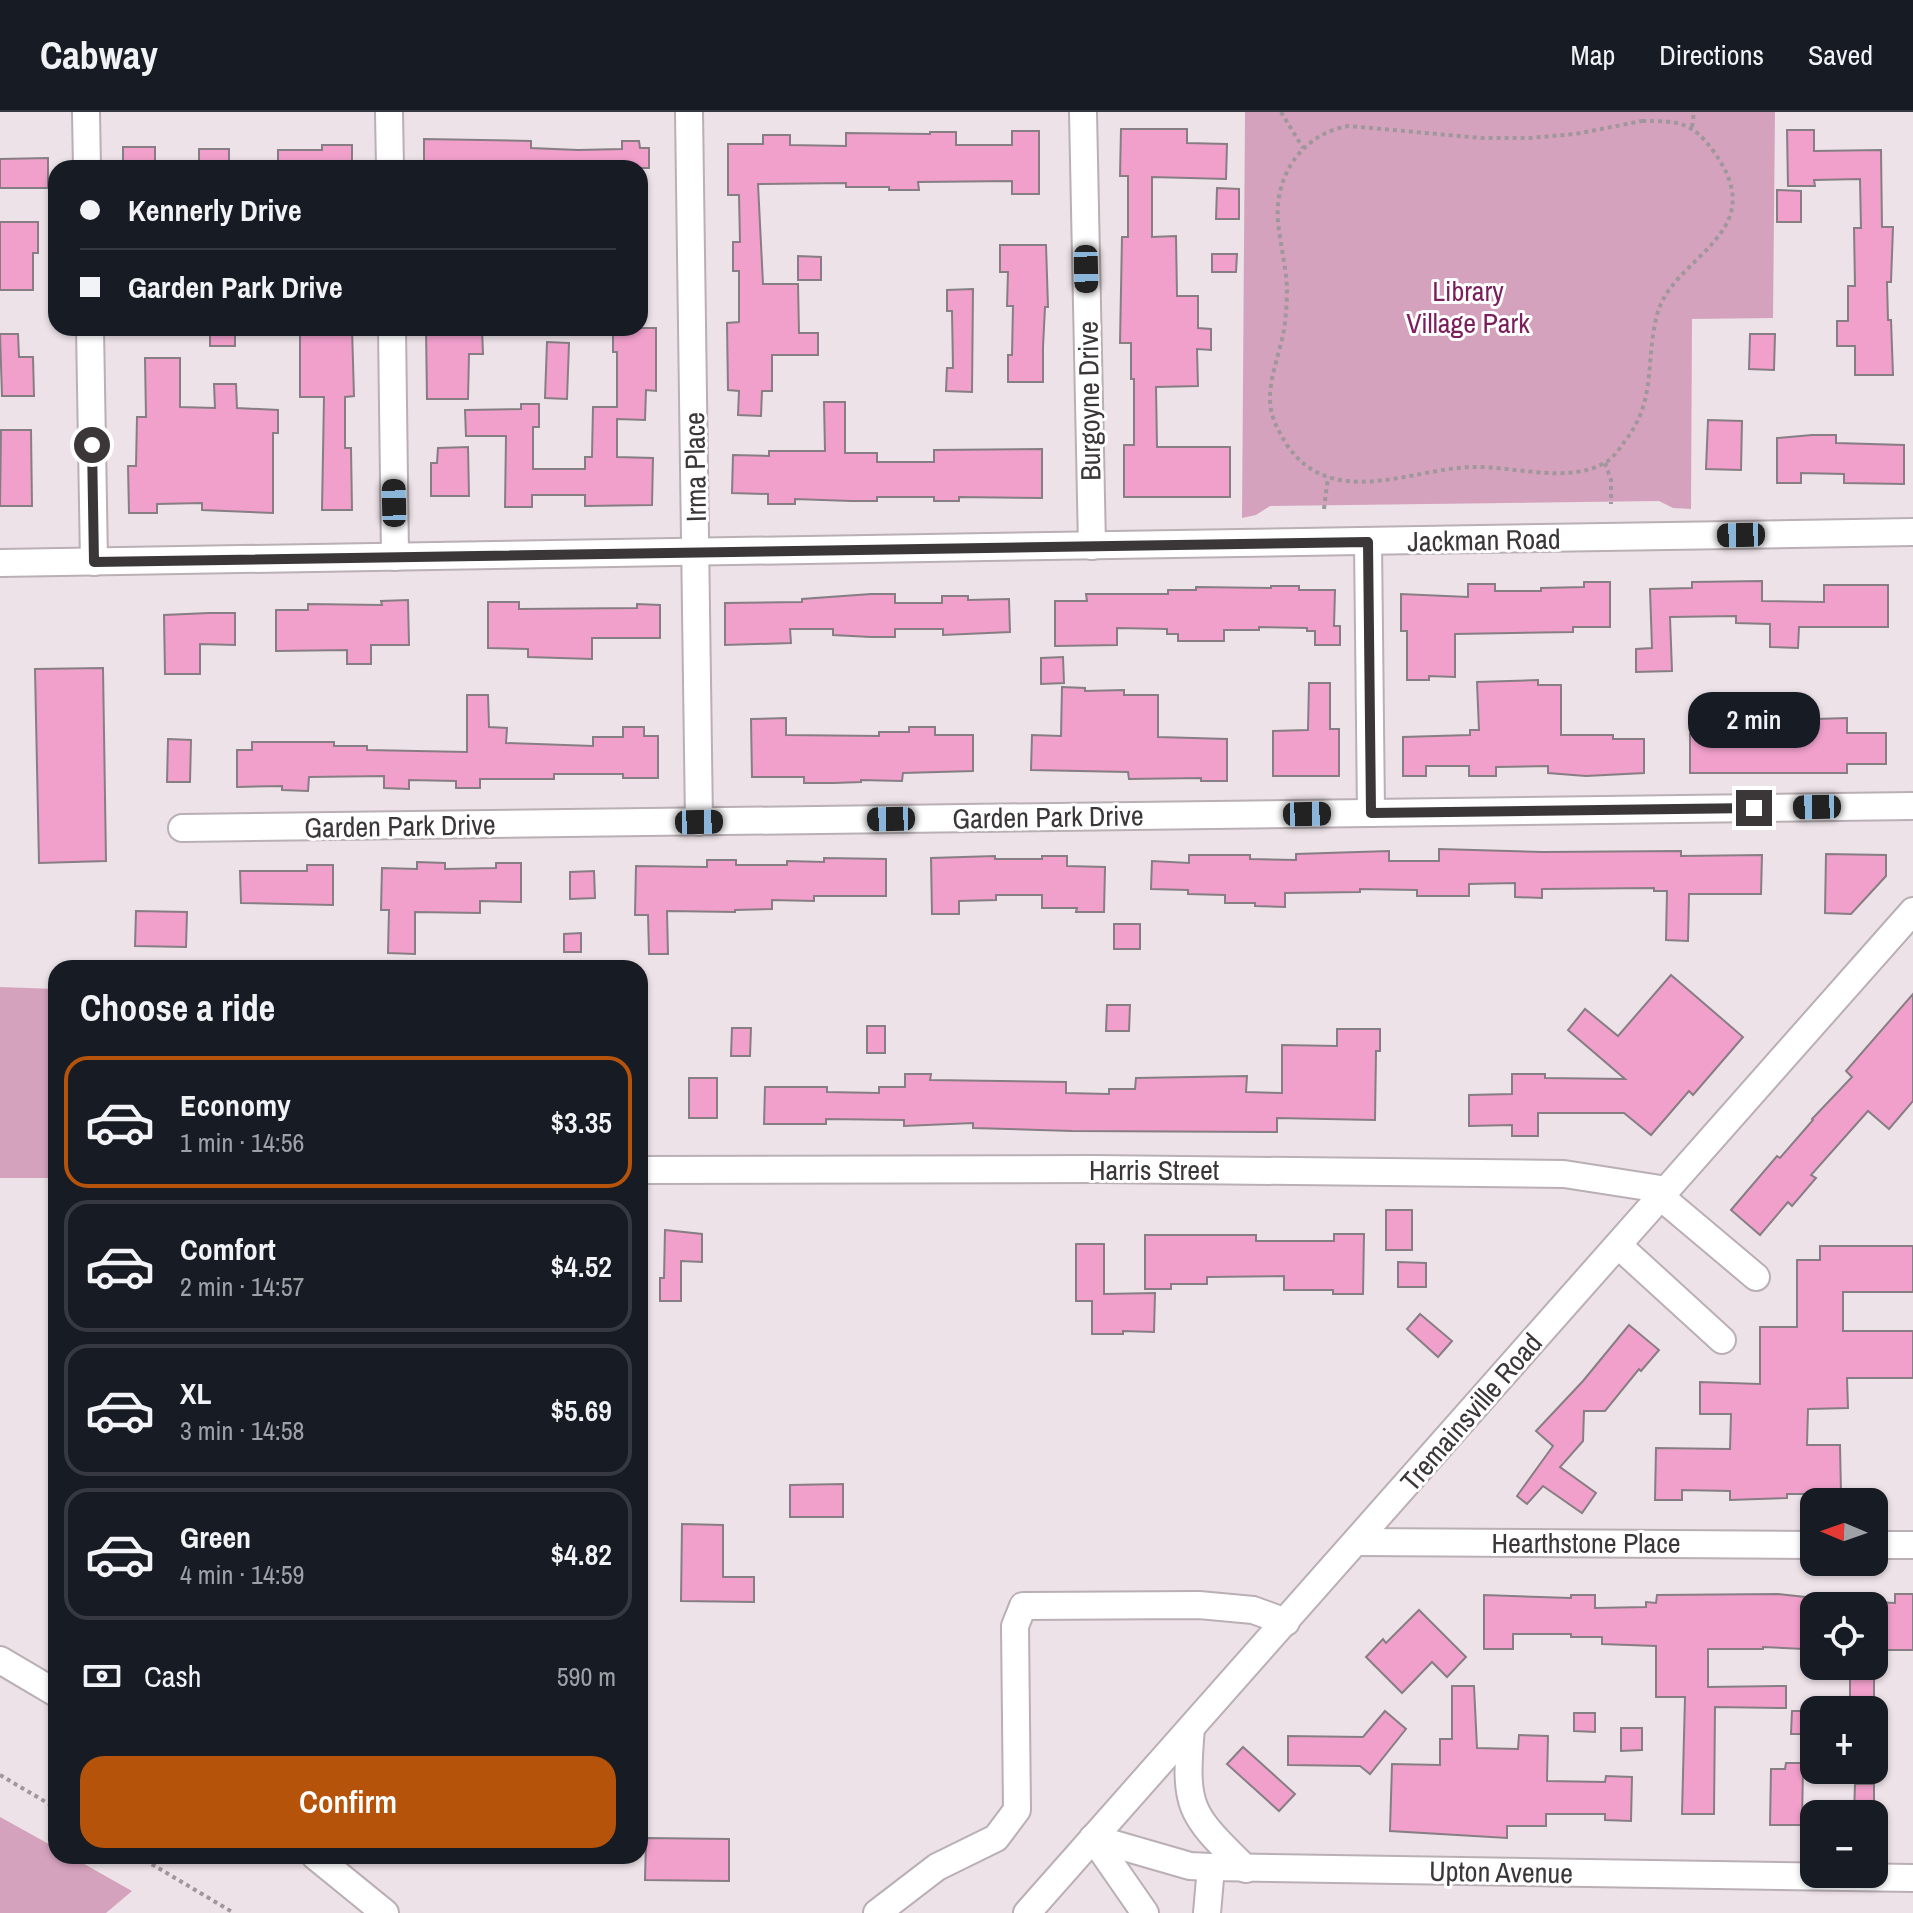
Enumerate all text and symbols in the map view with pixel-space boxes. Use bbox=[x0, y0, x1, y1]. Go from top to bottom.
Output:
text: Cabway bbox=[40, 30, 158, 81]
text: Map bbox=[1571, 36, 1615, 74]
text: Directions bbox=[1659, 36, 1764, 74]
text: Saved bbox=[1808, 36, 1873, 74]
text: Kennerly Drive bbox=[128, 190, 302, 230]
car bbox=[1074, 245, 1098, 293]
text: Garden Park Drive bbox=[128, 267, 343, 307]
park label: Library Village Park bbox=[1406, 272, 1530, 342]
street label: Burgoyne Drive bbox=[1069, 321, 1109, 481]
street label: Irma Place bbox=[675, 412, 715, 522]
route start bbox=[74, 427, 110, 463]
car bbox=[382, 479, 406, 527]
street label: Jackman Road bbox=[1407, 520, 1561, 560]
car bbox=[1717, 523, 1765, 547]
callout: 2 min bbox=[1688, 692, 1820, 748]
text: 2 min bbox=[1727, 702, 1781, 737]
route end bbox=[1736, 790, 1772, 826]
car bbox=[1793, 795, 1841, 819]
street label: Garden Park Drive bbox=[952, 796, 1144, 838]
car bbox=[1283, 802, 1331, 826]
street label: Garden Park Drive bbox=[304, 805, 496, 847]
car bbox=[867, 807, 915, 831]
car bbox=[675, 810, 723, 834]
text: Choose a ride bbox=[80, 984, 275, 1032]
text: Economy bbox=[180, 1085, 291, 1125]
icon: car bbox=[84, 1086, 156, 1158]
text: $3.35 bbox=[550, 1102, 612, 1142]
text: 1 min · 14:56 bbox=[180, 1125, 304, 1160]
street label: Harris Street bbox=[1089, 1151, 1219, 1189]
text: Comfort bbox=[180, 1229, 276, 1269]
icon: car bbox=[84, 1230, 156, 1302]
text: $4.52 bbox=[550, 1246, 612, 1286]
text: 2 min · 14:57 bbox=[180, 1269, 304, 1304]
street label: Tremainsville Road bbox=[1392, 1325, 1550, 1499]
text: XL bbox=[180, 1373, 211, 1413]
icon: car bbox=[84, 1374, 156, 1446]
text: $5.69 bbox=[550, 1390, 612, 1430]
text: 3 min · 14:58 bbox=[180, 1413, 304, 1448]
north arrow bbox=[1800, 1488, 1888, 1576]
map controls bbox=[1800, 1488, 1888, 1888]
text: Green bbox=[180, 1517, 251, 1557]
icon: car bbox=[84, 1518, 156, 1590]
street label: Hearthstone Place bbox=[1492, 1524, 1680, 1562]
text: $4.82 bbox=[550, 1534, 612, 1574]
text: 4 min · 14:59 bbox=[180, 1557, 304, 1592]
button: locate bbox=[1800, 1592, 1888, 1680]
icon: cash bbox=[80, 1654, 124, 1698]
text: Cash bbox=[144, 1656, 201, 1696]
text: 590 m bbox=[557, 1659, 616, 1694]
button: + bbox=[1800, 1696, 1888, 1784]
button: Confirm bbox=[80, 1756, 616, 1848]
button: − bbox=[1800, 1800, 1888, 1888]
street label: Upton Avenue bbox=[1429, 1852, 1573, 1892]

